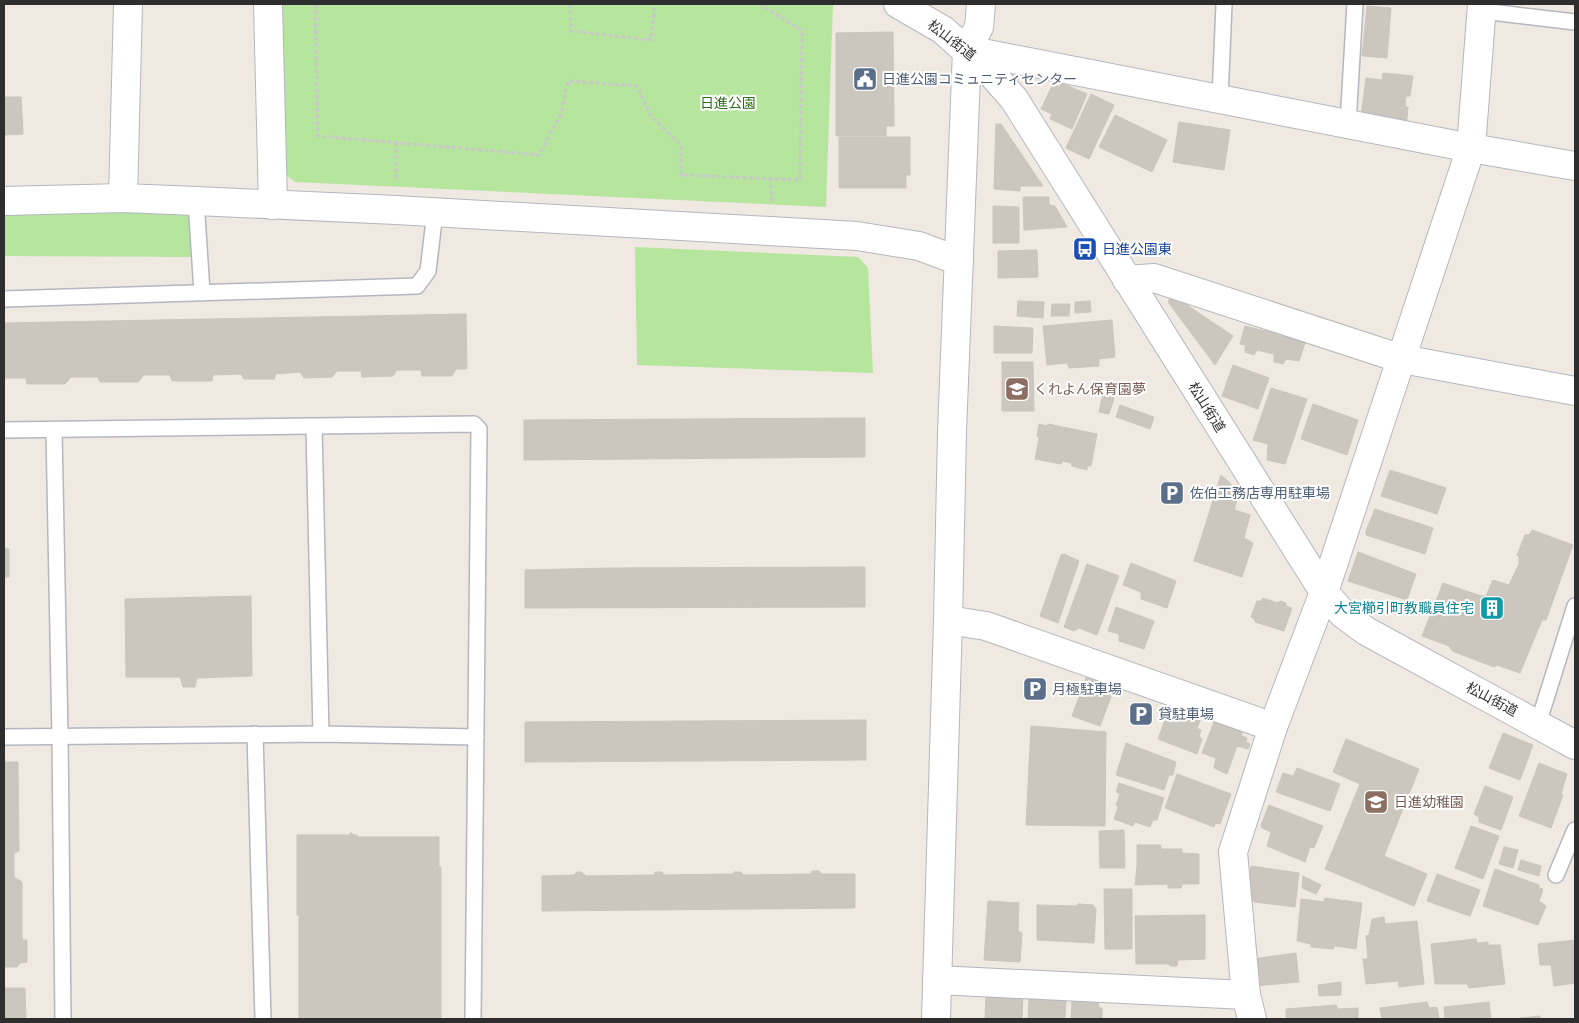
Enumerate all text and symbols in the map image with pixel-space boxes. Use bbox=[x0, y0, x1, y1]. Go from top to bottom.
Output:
street label: 松山街道 bbox=[925, 16, 980, 64]
public building icon: 日進公園コミュニティセンター bbox=[852, 66, 878, 92]
place label: 日進公園コミュニティセンター bbox=[882, 70, 1077, 87]
park label: 日進公園 bbox=[700, 94, 756, 111]
bus stop icon: 日進公園東 bbox=[1072, 236, 1098, 262]
place label: 日進公園東 bbox=[1102, 240, 1172, 257]
school or university icon: くれよん保育園夢 bbox=[1004, 376, 1030, 402]
street label: 松山街道 bbox=[1185, 378, 1229, 435]
place label: くれよん保育園夢 bbox=[1034, 380, 1146, 397]
parking icon: 佐伯工務店専用駐車場 bbox=[1159, 480, 1185, 506]
place label: 佐伯工務店専用駐車場 bbox=[1190, 484, 1330, 501]
building icon: 大宮櫛引町教職員住宅 bbox=[1479, 595, 1505, 621]
place label: 大宮櫛引町教職員住宅 bbox=[1334, 599, 1474, 616]
parking icon: 月極駐車場 bbox=[1022, 676, 1048, 702]
street label: 松山街道 bbox=[1464, 678, 1521, 719]
place label: 月極駐車場 bbox=[1052, 680, 1122, 697]
parking icon: 貸駐車場 bbox=[1128, 701, 1154, 727]
place label: 貸駐車場 bbox=[1158, 705, 1214, 722]
school or university icon: 日進幼稚園 bbox=[1363, 789, 1389, 815]
place label: 日進幼稚園 bbox=[1394, 793, 1464, 810]

